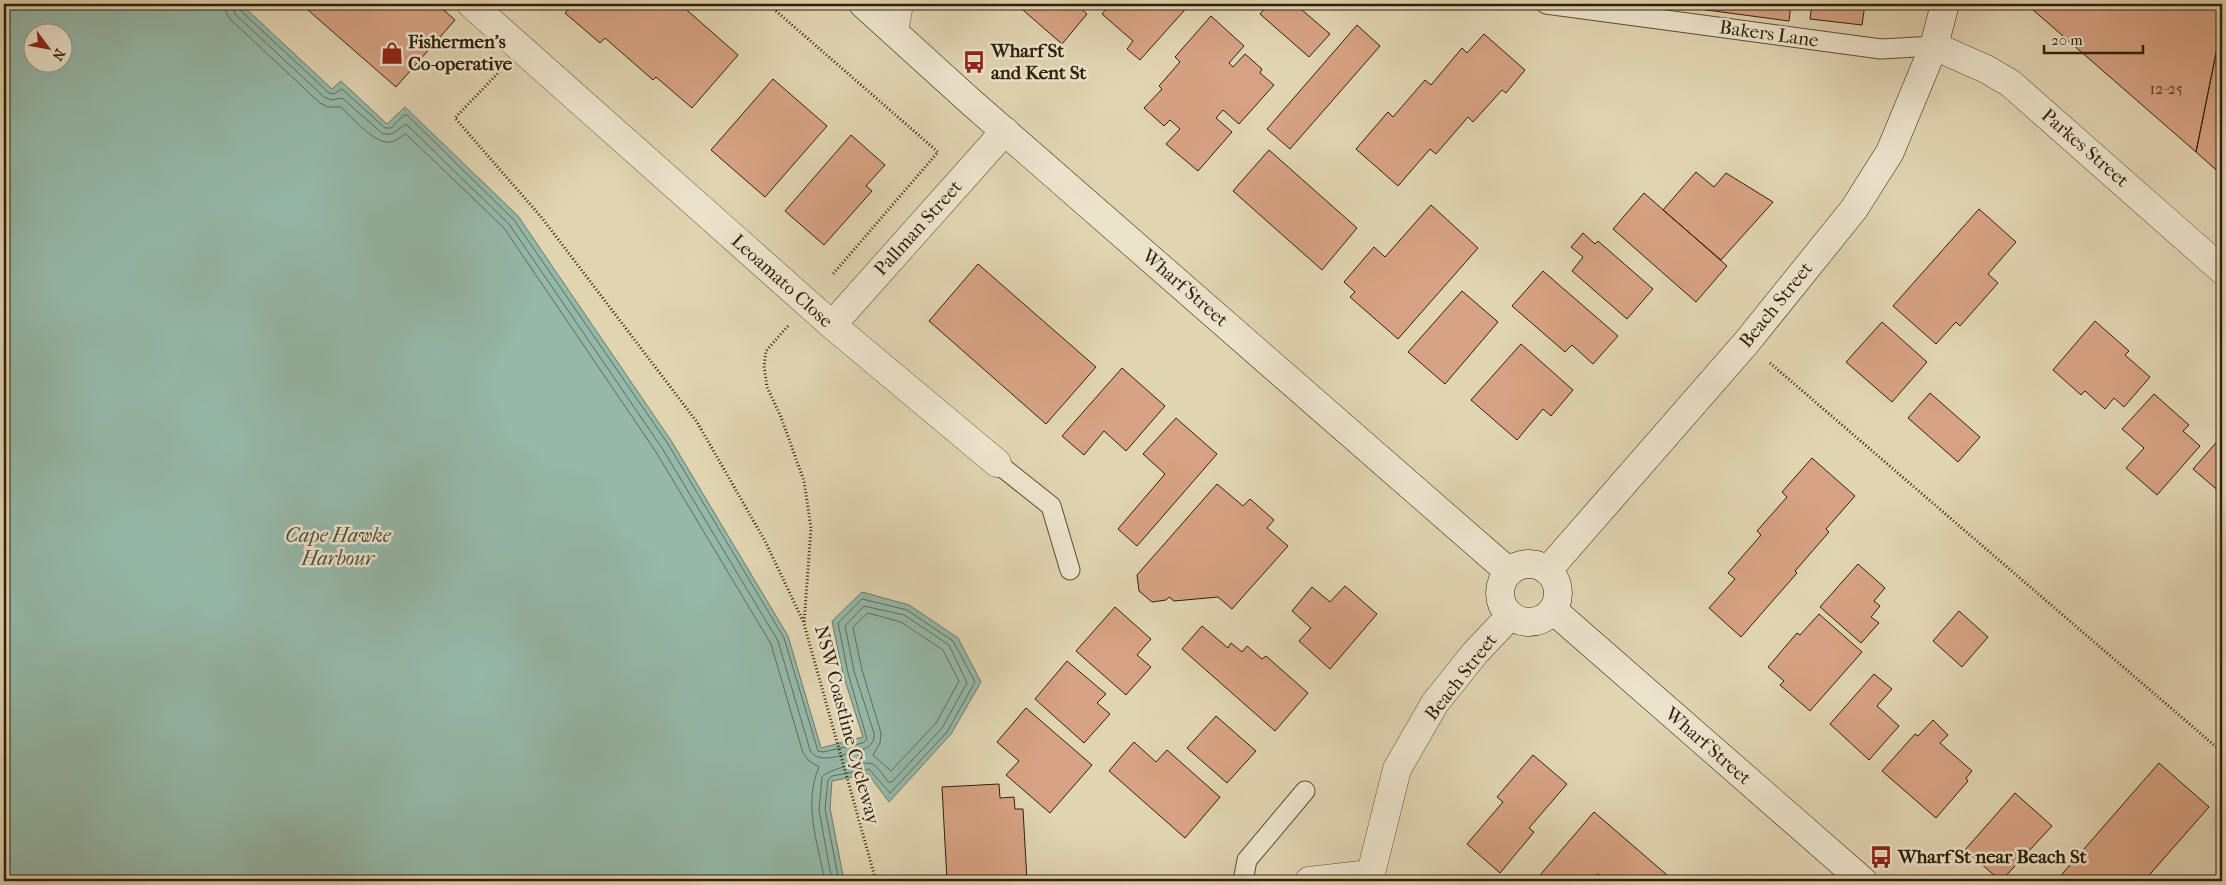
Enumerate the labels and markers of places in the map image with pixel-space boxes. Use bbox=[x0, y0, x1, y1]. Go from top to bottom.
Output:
place label: Fishermen's Co-operative bbox=[407, 31, 513, 75]
shop icon: Fishermen's Co-operative bbox=[379, 40, 405, 66]
place label: Wharf St and Kent St bbox=[990, 40, 1087, 84]
bus stop icon: Wharf St and Kent St bbox=[961, 49, 987, 75]
bus stop icon: Wharf St near Beach St bbox=[1868, 844, 1894, 870]
place label: Wharf St near Beach St bbox=[1897, 846, 2087, 868]

